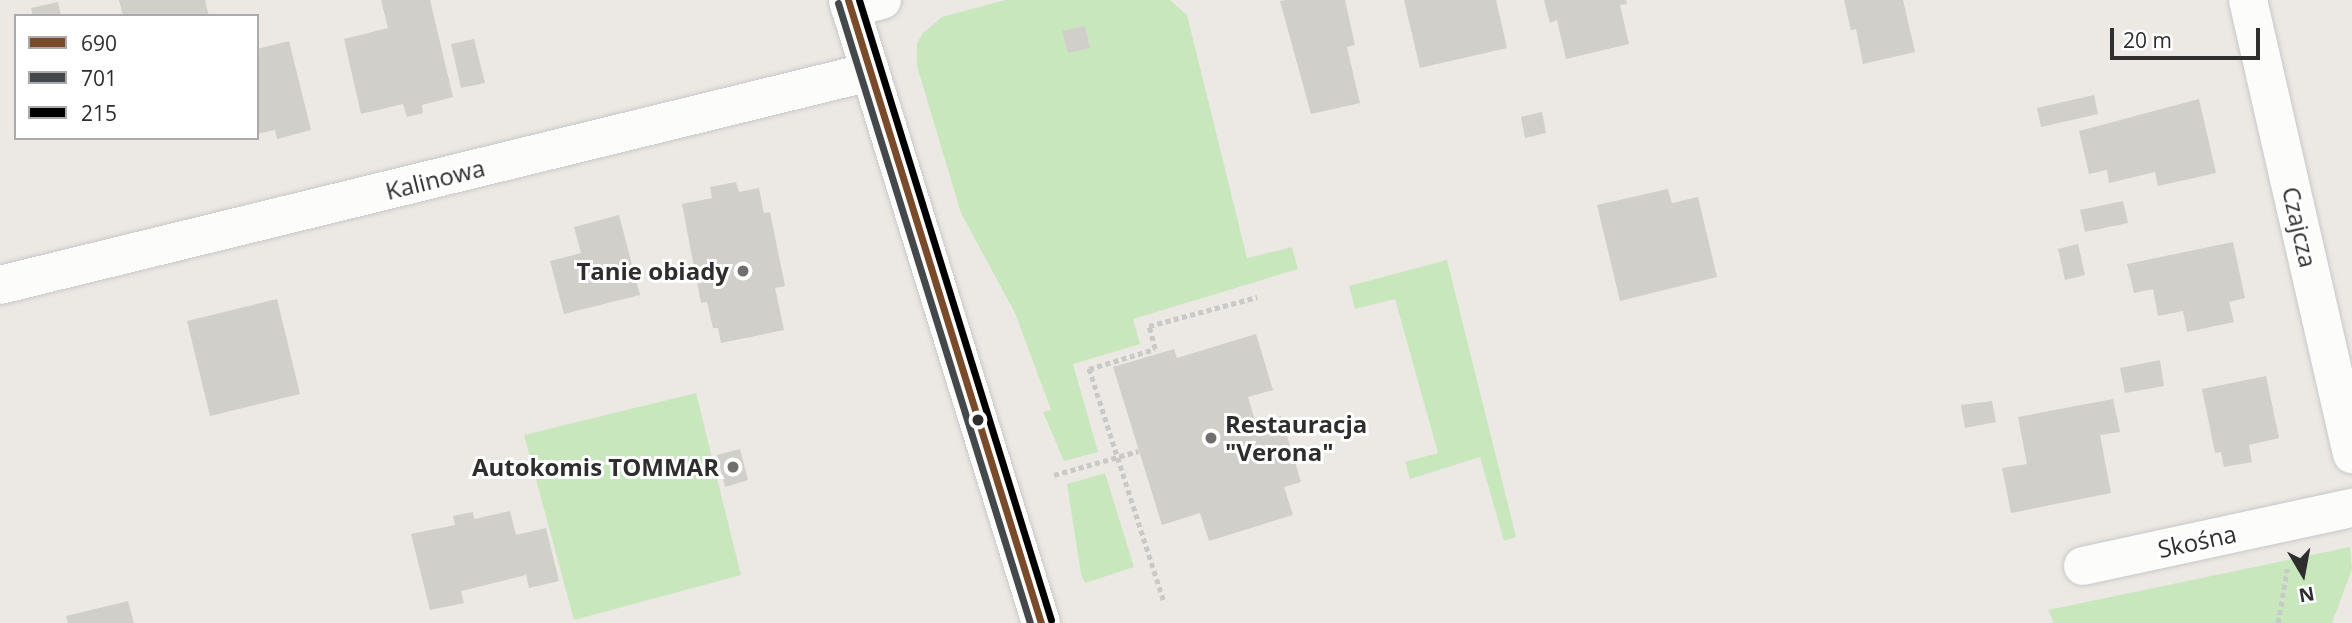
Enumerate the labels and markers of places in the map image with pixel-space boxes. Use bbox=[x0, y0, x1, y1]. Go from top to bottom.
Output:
place label: Tanie obiady bbox=[576, 257, 729, 285]
marker: Tanie obiady bbox=[735, 263, 751, 279]
place label: Restauracja "Verona" bbox=[1225, 410, 1367, 466]
unlabelled marker bbox=[971, 413, 985, 427]
marker: Restauracja "Verona" bbox=[1203, 430, 1219, 446]
place label: Autokomis TOMMAR bbox=[472, 453, 719, 481]
marker: Autokomis TOMMAR bbox=[725, 459, 741, 475]

